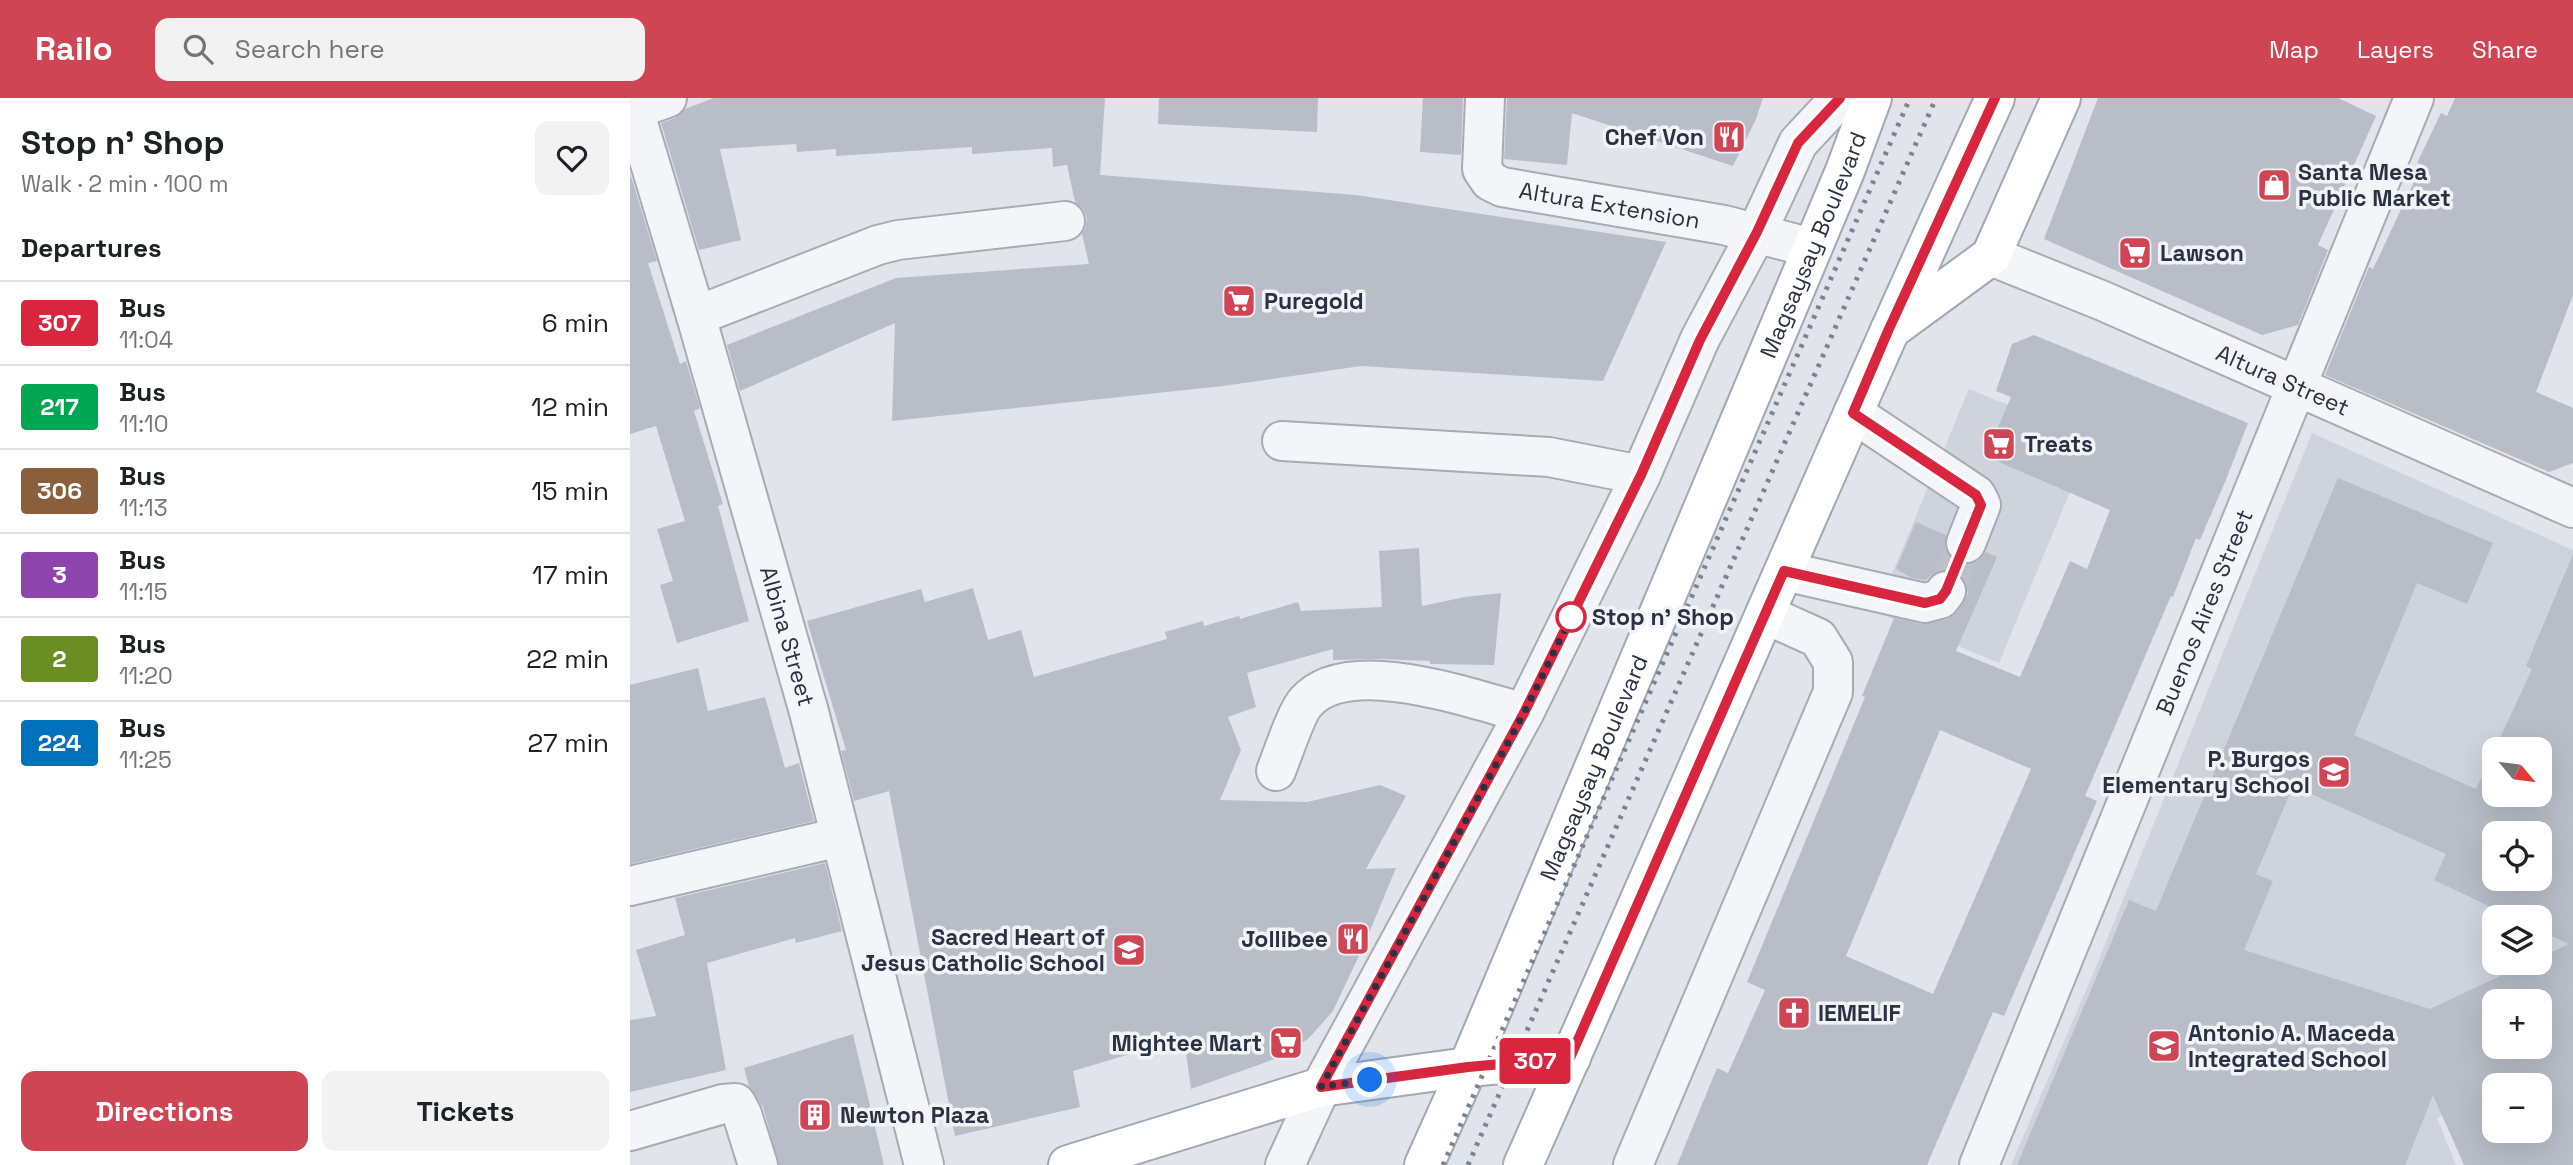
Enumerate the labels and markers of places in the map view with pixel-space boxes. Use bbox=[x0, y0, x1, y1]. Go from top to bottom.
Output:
restaurant icon: Chef Von bbox=[1710, 118, 1748, 156]
place label: Chef Von bbox=[1605, 122, 1704, 152]
place label: Santa Mesa Public Market bbox=[2298, 157, 2451, 213]
shop icon: Santa Mesa Public Market bbox=[2255, 166, 2293, 204]
supermarket icon: Lawson bbox=[2116, 234, 2154, 272]
place label: Lawson bbox=[2160, 238, 2244, 268]
supermarket icon: Puregold bbox=[1220, 282, 1258, 320]
place label: Puregold bbox=[1264, 286, 1364, 316]
supermarket icon: Treats bbox=[1980, 425, 2018, 463]
place label: Treats bbox=[2024, 429, 2093, 459]
marker: Stop n' Shop bbox=[1556, 602, 1586, 632]
place label: Stop n' Shop bbox=[1592, 602, 1734, 632]
place label: P. Burgos Elementary School bbox=[2102, 744, 2310, 800]
school or university icon: P. Burgos Elementary School bbox=[2315, 753, 2353, 791]
restaurant icon: Jollibee bbox=[1334, 920, 1372, 958]
place label: Sacred Heart of Jesus Catholic School bbox=[861, 922, 1105, 978]
place label: Jollibee bbox=[1241, 924, 1328, 954]
school or university icon: Sacred Heart of Jesus Catholic School bbox=[1110, 931, 1148, 969]
church icon: IEMELIF bbox=[1775, 994, 1813, 1032]
place label: IEMELIF bbox=[1818, 998, 1901, 1028]
place label: Antonio A. Maceda Integrated School bbox=[2188, 1018, 2395, 1074]
supermarket icon: Mightee Mart bbox=[1267, 1024, 1305, 1062]
school or university icon: Antonio A. Maceda Integrated School bbox=[2145, 1027, 2183, 1065]
place label: Mightee Mart bbox=[1111, 1028, 1262, 1058]
building icon: Newton Plaza bbox=[796, 1096, 834, 1134]
place label: Newton Plaza bbox=[840, 1100, 989, 1130]

